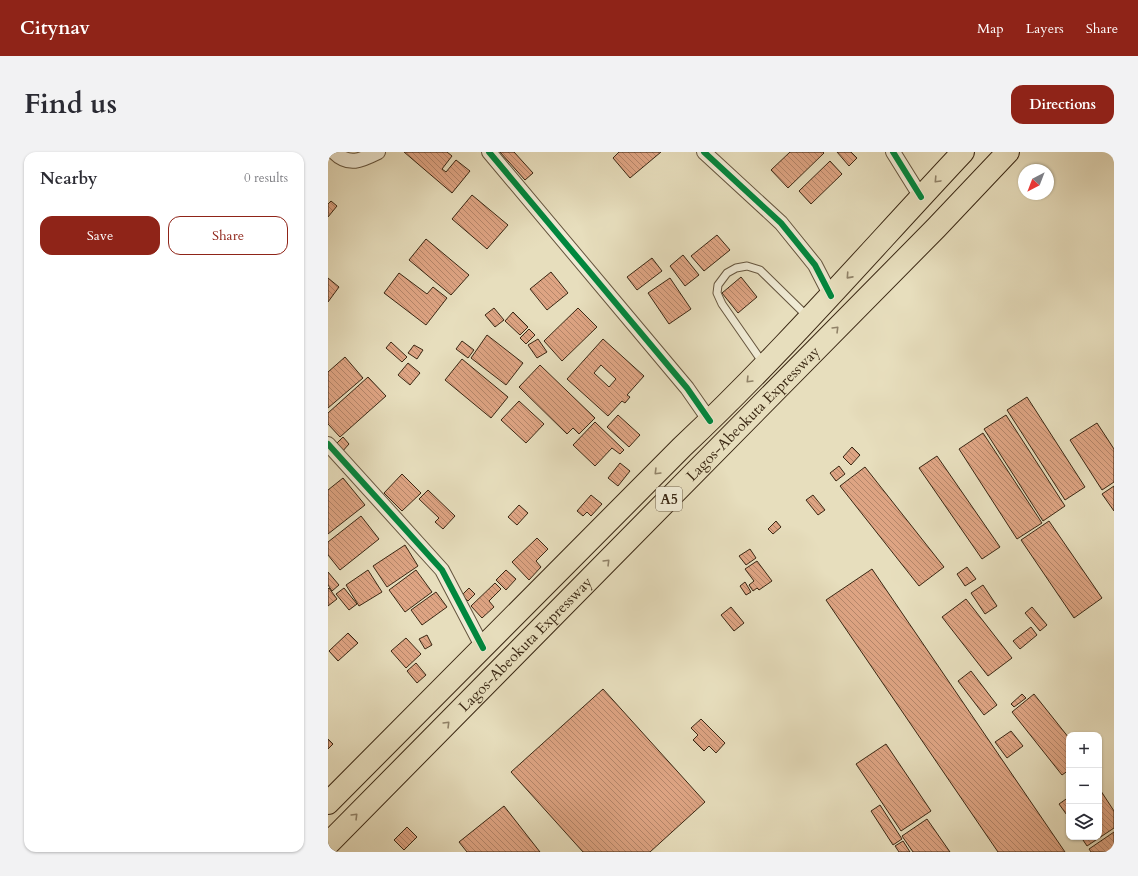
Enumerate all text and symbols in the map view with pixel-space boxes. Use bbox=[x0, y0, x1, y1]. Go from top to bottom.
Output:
text: Citynav bbox=[20, 15, 90, 41]
text: Map bbox=[977, 19, 1004, 38]
text: Layers bbox=[1026, 19, 1064, 38]
text: Share bbox=[1086, 19, 1118, 38]
text: Find us bbox=[24, 85, 117, 123]
button: Directions bbox=[1011, 85, 1114, 124]
north arrow bbox=[1018, 164, 1054, 200]
text: Nearby bbox=[40, 167, 97, 190]
text: 0 results bbox=[244, 169, 288, 187]
one-way arrow bbox=[934, 175, 941, 183]
button: Save bbox=[40, 216, 160, 255]
button: Share bbox=[168, 216, 288, 255]
one-way arrow bbox=[847, 272, 854, 279]
one-way arrow bbox=[831, 326, 839, 334]
street label: Lagos-Abeokuta Expressway bbox=[682, 341, 824, 485]
one-way arrow bbox=[746, 375, 754, 383]
one-way arrow bbox=[654, 467, 662, 475]
road number: A5 bbox=[656, 487, 682, 511]
one-way arrow bbox=[602, 559, 610, 566]
street label: Lagos-Abeokuta Expressway bbox=[454, 572, 597, 716]
one-way arrow bbox=[442, 721, 450, 729]
map controls bbox=[1066, 732, 1102, 840]
button: + bbox=[1066, 732, 1102, 768]
button: − bbox=[1066, 768, 1102, 804]
button: layers bbox=[1066, 804, 1102, 840]
one-way arrow bbox=[350, 813, 358, 821]

